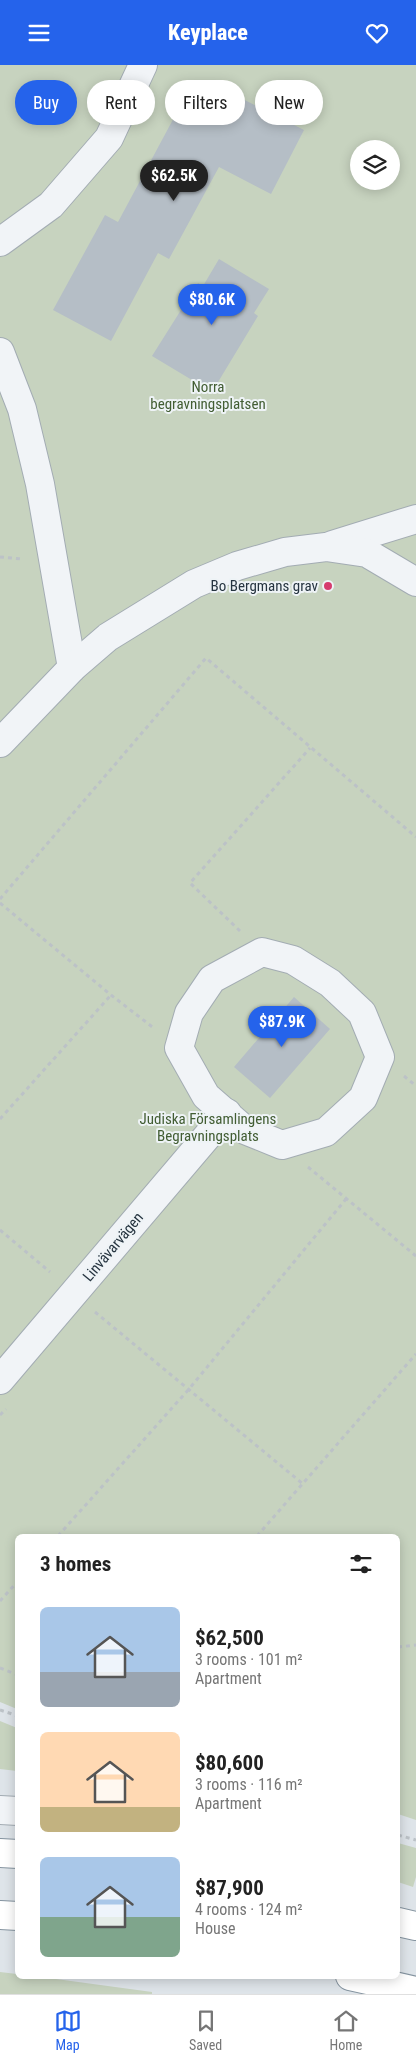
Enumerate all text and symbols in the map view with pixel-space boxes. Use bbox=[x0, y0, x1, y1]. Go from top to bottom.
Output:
icon: menu bbox=[25, 19, 53, 47]
icon: heart bbox=[363, 19, 391, 47]
text: Keyplace bbox=[168, 20, 248, 45]
chip: Buy bbox=[15, 80, 77, 125]
chip: Rent bbox=[87, 80, 155, 125]
chip: Filters bbox=[165, 80, 245, 125]
chip: New bbox=[255, 80, 323, 125]
map controls bbox=[350, 140, 400, 190]
button: layers bbox=[350, 140, 400, 190]
pin: $62.5K bbox=[133, 159, 215, 202]
text: $62.5K bbox=[151, 166, 197, 185]
pin: $80.6K bbox=[171, 283, 253, 326]
text: $80.6K bbox=[189, 290, 235, 309]
park label: Norra begravningsplatsen bbox=[150, 378, 266, 413]
place label: Bo Bergmans grav bbox=[211, 577, 319, 595]
marker: Bo Bergmans grav bbox=[322, 580, 334, 592]
pin: $87.9K bbox=[241, 1005, 323, 1048]
text: $87.9K bbox=[259, 1012, 305, 1031]
park label: Judiska Församlingens Begravningsplats bbox=[140, 1110, 277, 1145]
street label: Linvävarvägen bbox=[79, 1209, 147, 1285]
icon: filters bbox=[347, 1550, 375, 1578]
text: 3 homes bbox=[40, 1552, 111, 1576]
text: $62,500 bbox=[195, 1626, 264, 1650]
icon: home bbox=[80, 1627, 140, 1687]
text: 3 rooms · 101 m² bbox=[195, 1650, 303, 1669]
text: Apartment bbox=[195, 1669, 262, 1688]
text: $80,600 bbox=[195, 1751, 264, 1775]
icon: home bbox=[80, 1752, 140, 1812]
text: 3 rooms · 116 m² bbox=[195, 1775, 303, 1794]
text: Apartment bbox=[195, 1794, 262, 1813]
text: $87,900 bbox=[195, 1876, 264, 1900]
icon: home bbox=[80, 1877, 140, 1937]
text: 4 rooms · 124 m² bbox=[195, 1900, 303, 1919]
text: House bbox=[195, 1919, 235, 1938]
tab: Map bbox=[54, 2007, 82, 2053]
tab: Saved bbox=[189, 2007, 222, 2053]
tab: Home bbox=[330, 2007, 362, 2053]

